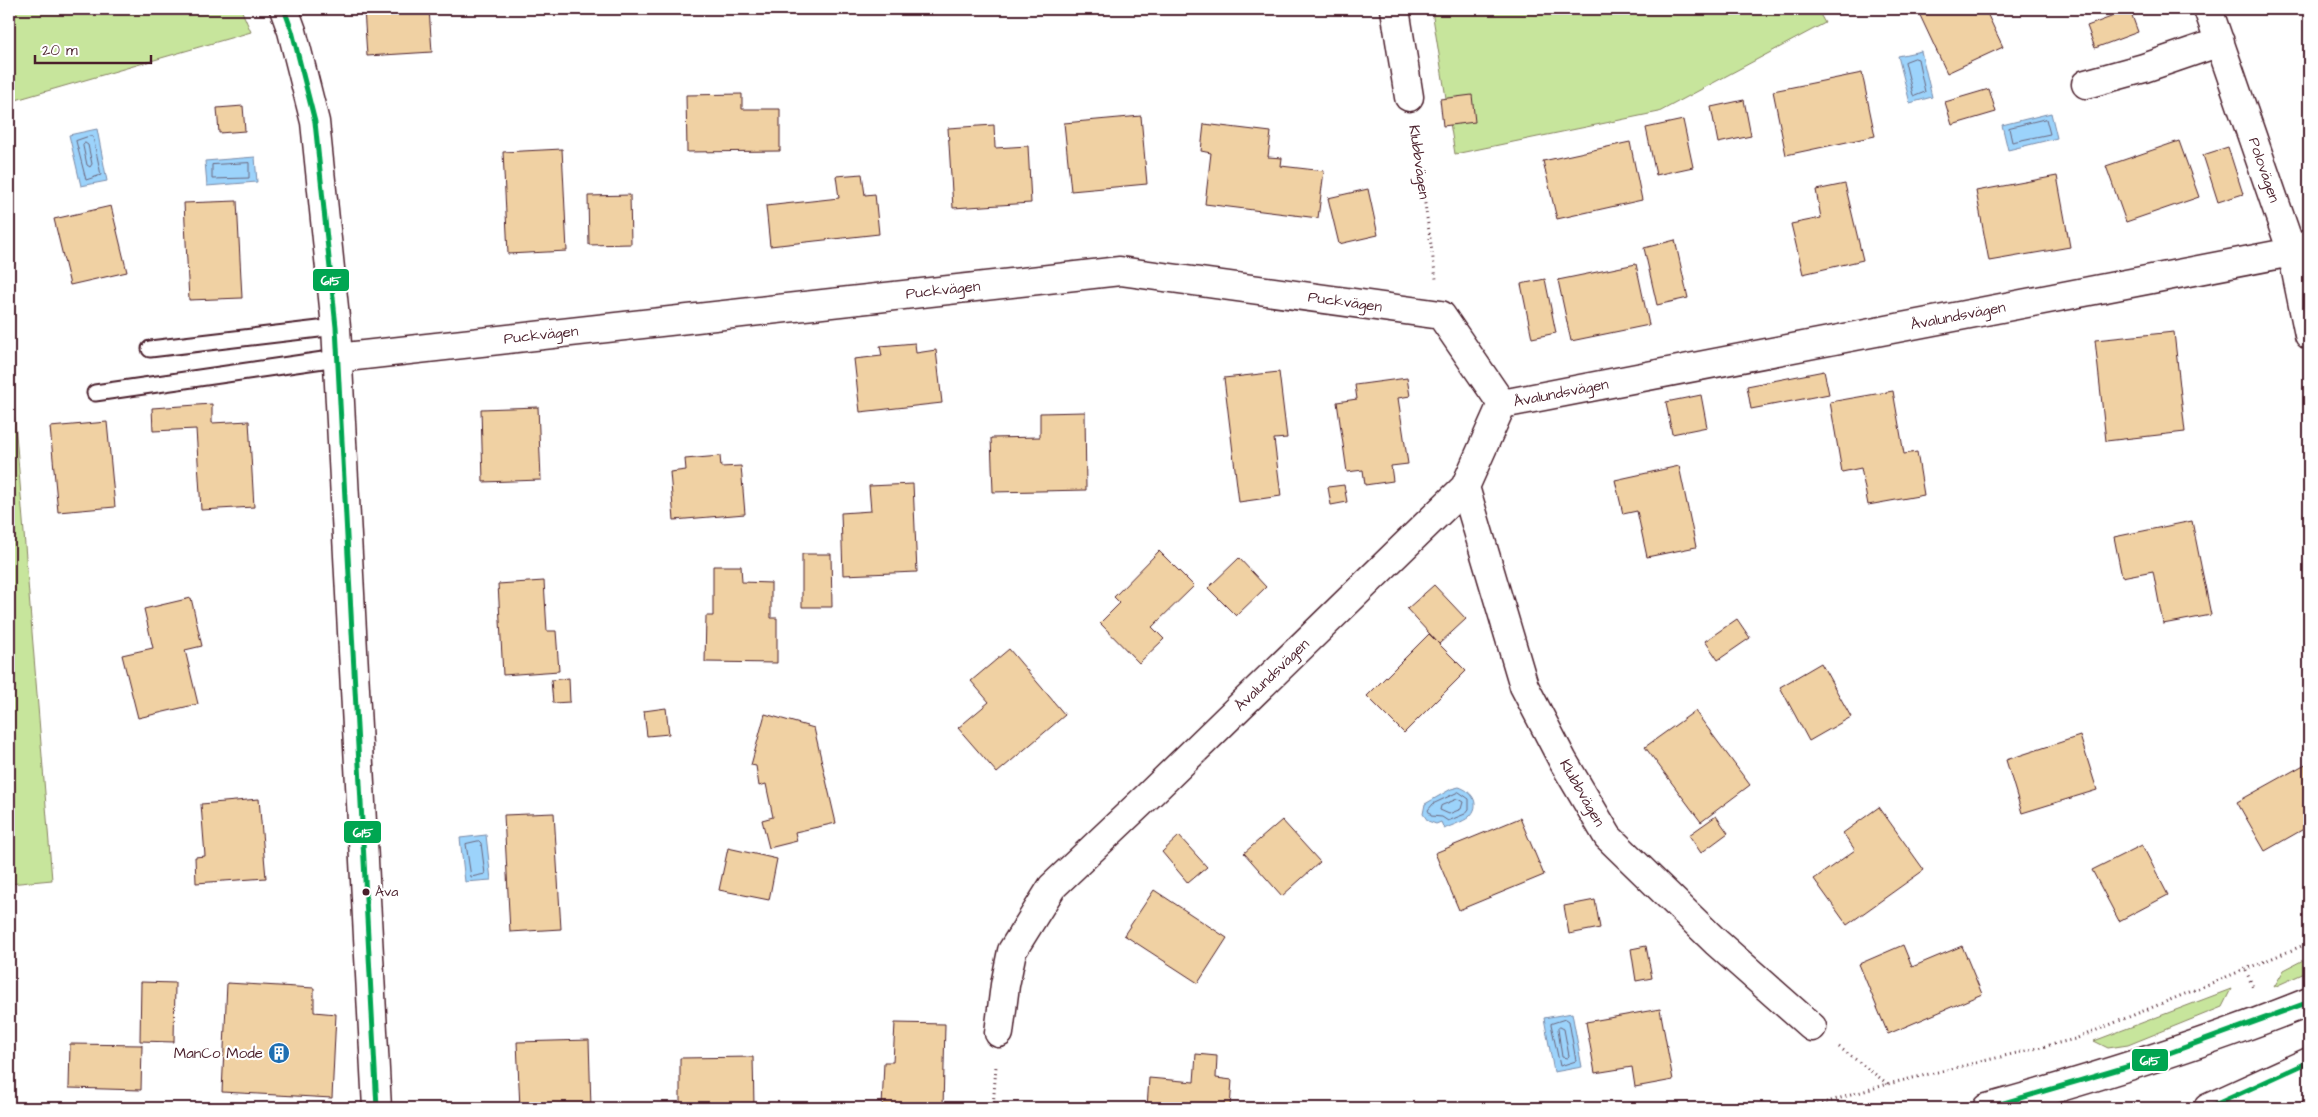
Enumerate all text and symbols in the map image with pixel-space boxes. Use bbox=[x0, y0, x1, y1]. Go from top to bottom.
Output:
scale bar bbox=[35, 32, 151, 64]
text: 20 m bbox=[42, 40, 78, 61]
street label: Klubbvägen bbox=[1402, 124, 1435, 201]
street label: Polovägen bbox=[2242, 135, 2285, 206]
line badge: 615 bbox=[312, 268, 350, 292]
text: 615 bbox=[321, 271, 342, 291]
street label: Puckvägen bbox=[905, 276, 982, 305]
street label: Puckvägen bbox=[1306, 286, 1384, 319]
street label: Åvalundsvägen bbox=[1909, 296, 2008, 336]
street label: Puckvägen bbox=[503, 321, 580, 350]
street label: Åvalundsvägen bbox=[1512, 373, 1611, 413]
street label: Åvalundsvägen bbox=[1230, 634, 1315, 717]
street label: Klubbvägen bbox=[1553, 755, 1610, 832]
line badge: 615 bbox=[343, 820, 382, 844]
text: 615 bbox=[353, 823, 374, 843]
place label: Åva bbox=[375, 882, 398, 902]
marker: Åva bbox=[361, 887, 371, 897]
building icon: ManCo Mode bbox=[267, 1041, 291, 1065]
place label: ManCo Mode bbox=[174, 1043, 263, 1064]
line badge: 615 bbox=[2131, 1048, 2169, 1072]
text: 615 bbox=[2140, 1051, 2161, 1071]

